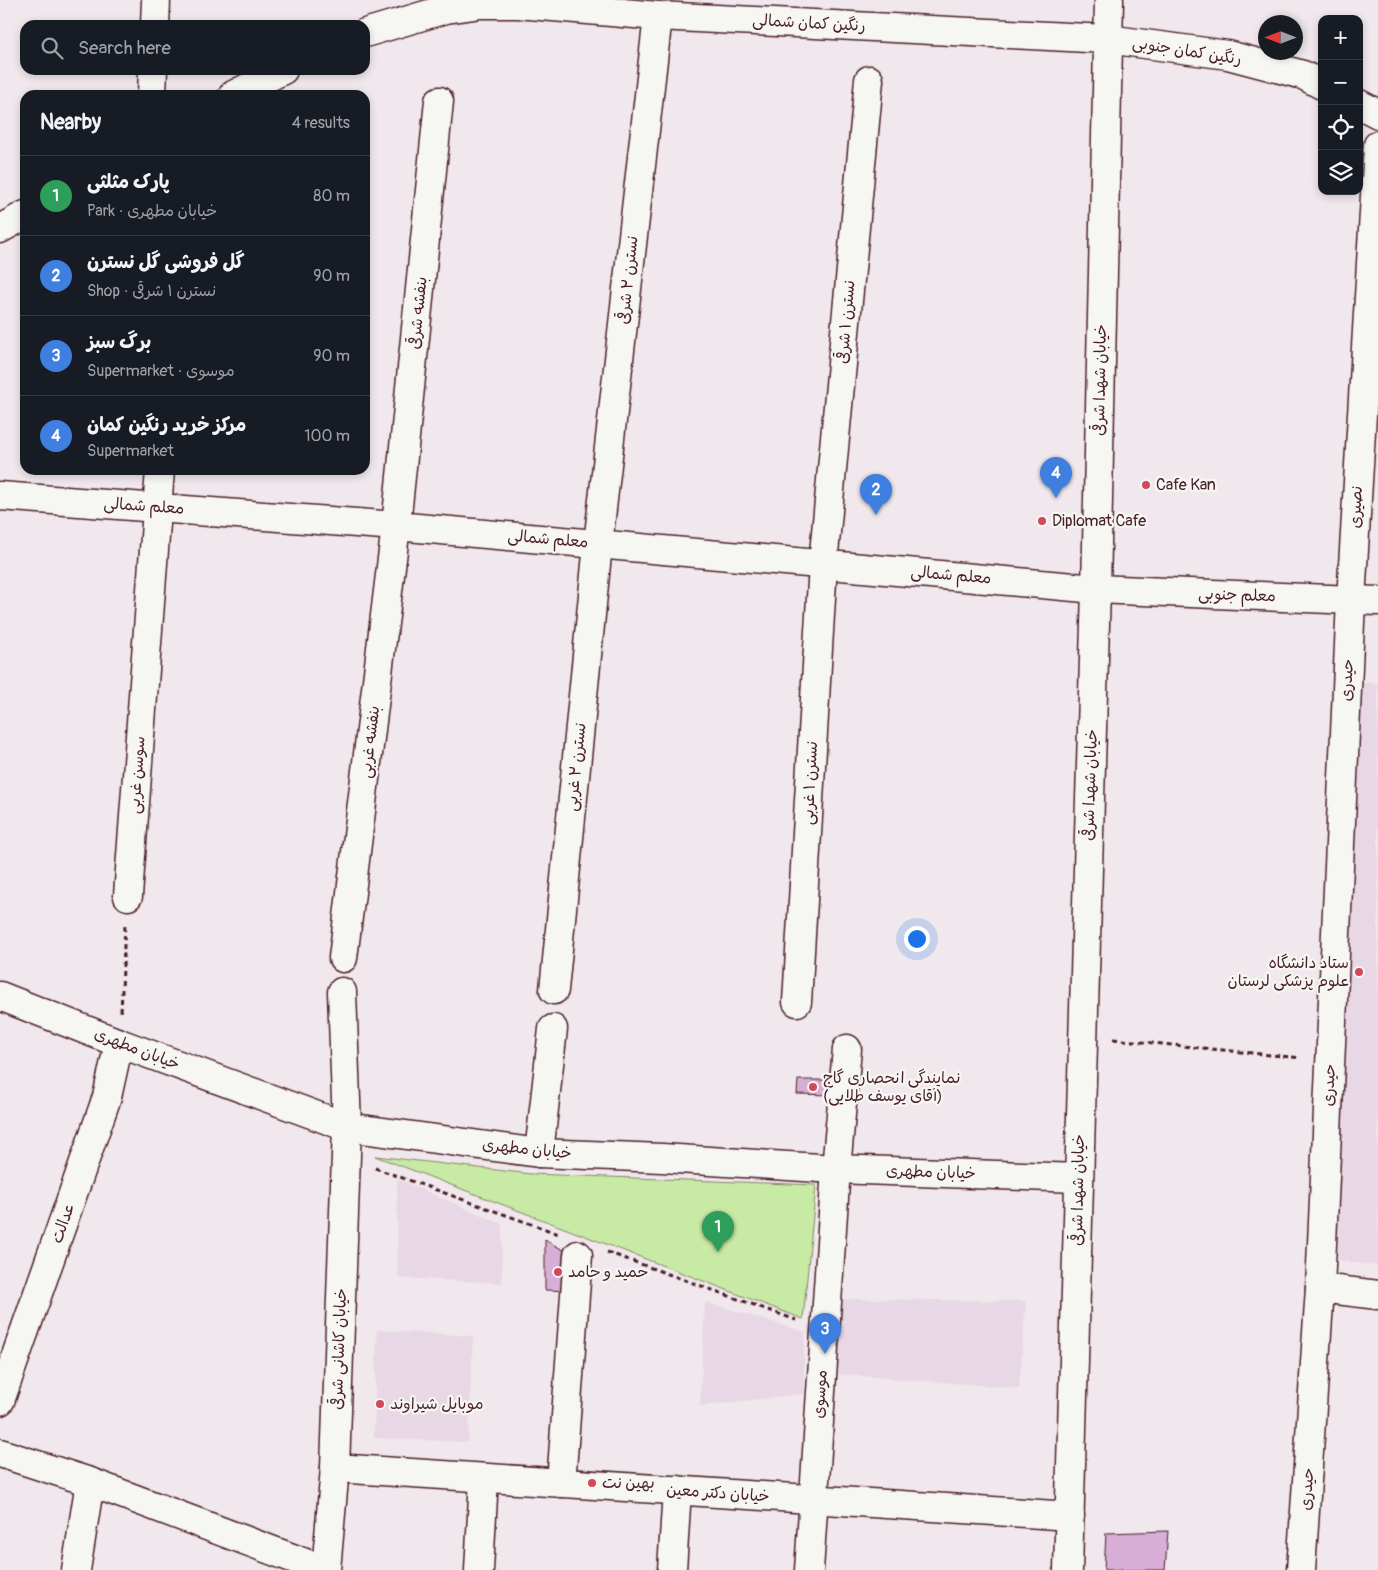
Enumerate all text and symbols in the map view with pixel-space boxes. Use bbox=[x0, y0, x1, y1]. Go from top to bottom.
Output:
street label: رنگین کمان شمالی bbox=[752, 10, 866, 36]
north arrow bbox=[1258, 15, 1303, 60]
map controls bbox=[1318, 15, 1363, 195]
button: + bbox=[1318, 15, 1363, 60]
search box bbox=[20, 20, 370, 75]
street label: رنگین کمان جنوبی bbox=[1131, 32, 1243, 70]
icon: search bbox=[38, 34, 66, 62]
text: Search here bbox=[78, 36, 171, 60]
button: − bbox=[1318, 60, 1363, 105]
button: locate bbox=[1318, 105, 1363, 150]
text: Nearby bbox=[40, 109, 101, 136]
text: 4 results bbox=[292, 113, 350, 133]
button: layers bbox=[1318, 150, 1363, 195]
text: پارک مثلثی bbox=[87, 170, 170, 194]
text: 1 bbox=[53, 186, 59, 206]
text: 80 m bbox=[313, 186, 350, 206]
text: Park · خیابان مطهری bbox=[87, 201, 217, 221]
street label: نسترن ۲ شرقی bbox=[612, 235, 643, 325]
text: گل فروشی گل نسترن bbox=[87, 250, 244, 274]
text: 2 bbox=[52, 266, 60, 286]
text: 90 m bbox=[313, 266, 350, 286]
street label: بنفشه شرقی bbox=[403, 276, 432, 350]
street label: نسترن ۱ شرقی bbox=[831, 279, 860, 365]
text: Shop · نسترن ۱ شرقی bbox=[87, 281, 216, 301]
street label: خیابان شهدا شرقی bbox=[1088, 324, 1111, 436]
text: برگ سبز bbox=[87, 330, 151, 354]
text: 3 bbox=[52, 346, 60, 366]
text: 90 m bbox=[313, 346, 350, 366]
text: Supermarket · موسوی bbox=[87, 361, 235, 381]
text: مرکز خرید رنگین کمان bbox=[87, 413, 246, 437]
text: 4 bbox=[51, 426, 61, 446]
text: 100 m bbox=[304, 426, 350, 446]
text: Supermarket bbox=[87, 441, 174, 461]
pin: 4 bbox=[1040, 457, 1072, 498]
pin: 2 bbox=[860, 474, 892, 515]
place label: Cafe Kan bbox=[1156, 475, 1216, 495]
marker: Cafe Kan bbox=[1140, 479, 1152, 491]
street label: نصیری bbox=[1345, 485, 1367, 529]
street label: معلم شمالی bbox=[103, 493, 185, 521]
place label: Diplomat Cafe bbox=[1052, 511, 1146, 531]
marker: Diplomat Cafe bbox=[1036, 515, 1048, 527]
street label: معلم شمالی bbox=[507, 526, 589, 554]
street label: معلم شمالی bbox=[910, 562, 992, 590]
street label: معلم جنوبی bbox=[1198, 584, 1276, 608]
street label: حیدری bbox=[1336, 658, 1358, 702]
street label: بنفشه غربی bbox=[356, 705, 384, 779]
street label: نسترن ۲ غربی bbox=[561, 722, 591, 812]
street label: خیابان شهدا شرقی bbox=[1077, 729, 1102, 841]
street label: سوسن غربی bbox=[124, 736, 150, 814]
street label: نسترن ۱ غربی bbox=[798, 741, 822, 825]
your location bbox=[904, 926, 930, 952]
place label: ستاد دانشگاه علوم پزشکی لرستان bbox=[1228, 953, 1349, 993]
marker: ستاد دانشگاه علوم پزشکی لرستان bbox=[1353, 966, 1365, 978]
street label: خیابان مطهری bbox=[91, 1024, 183, 1074]
street label: حیدری bbox=[1318, 1063, 1340, 1107]
place label: نمایندگی انحصاری گاج (آقای یوسف طلایی) bbox=[823, 1068, 960, 1106]
marker: نمایندگی انحصاری گاج (آقای یوسف طلایی) bbox=[807, 1081, 819, 1093]
street label: خیابان مطهری bbox=[481, 1134, 573, 1164]
street label: خیابان شهدا شرقی bbox=[1066, 1134, 1089, 1246]
street label: خیابان مطهری bbox=[886, 1160, 976, 1184]
street label: عدالت bbox=[47, 1200, 79, 1246]
pin: 1 bbox=[702, 1211, 734, 1252]
place label: حمید و حامد bbox=[568, 1262, 648, 1282]
marker: حمید و حامد bbox=[552, 1266, 564, 1278]
street label: خیابان کاشانی شرقی bbox=[326, 1288, 351, 1410]
pin: 3 bbox=[809, 1313, 841, 1354]
street label: موسوی bbox=[808, 1369, 832, 1419]
place label: موبایل شیراوند bbox=[390, 1394, 483, 1414]
marker: موبایل شیراوند bbox=[374, 1398, 386, 1410]
street label: حیدری bbox=[1296, 1467, 1318, 1511]
place label: بهین نت bbox=[602, 1473, 655, 1493]
marker: بهین نت bbox=[586, 1477, 598, 1489]
street label: خیابان دکتر معین bbox=[666, 1479, 770, 1507]

